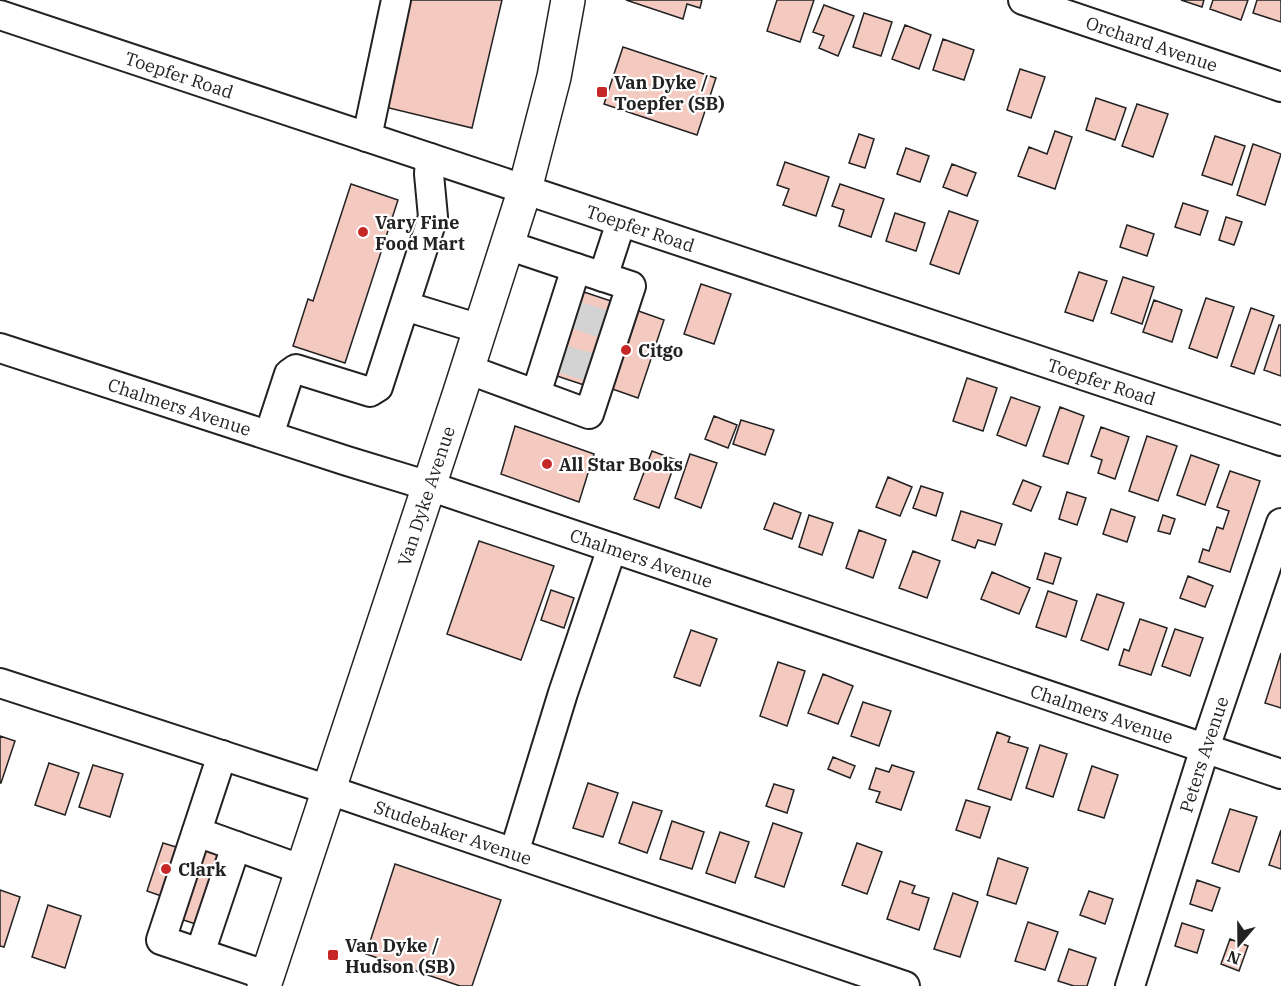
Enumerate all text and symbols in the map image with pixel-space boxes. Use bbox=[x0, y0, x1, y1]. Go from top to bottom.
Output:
street label: Orchard Avenue bbox=[1083, 11, 1221, 76]
street label: Toepfer Road bbox=[122, 46, 237, 103]
place label: Van Dyke / Toepfer (SB) bbox=[614, 71, 725, 115]
marker: Van Dyke / Toepfer (SB) bbox=[595, 85, 609, 99]
street label: Toepfer Road bbox=[583, 199, 698, 257]
place label: Vary Fine Food Mart bbox=[375, 211, 465, 255]
marker: Vary Fine Food Mart bbox=[356, 225, 370, 239]
place label: Citgo bbox=[638, 339, 683, 362]
marker: Citgo bbox=[619, 343, 633, 357]
street label: Toepfer Road bbox=[1045, 353, 1159, 410]
street label: Chalmers Avenue bbox=[105, 372, 254, 441]
street label: Van Dyke Avenue bbox=[392, 423, 459, 569]
place label: All Star Books bbox=[559, 453, 683, 476]
marker: All Star Books bbox=[540, 457, 554, 471]
street label: Chalmers Avenue bbox=[567, 523, 716, 593]
street label: Chalmers Avenue bbox=[1028, 679, 1176, 748]
street label: Peters Avenue bbox=[1174, 693, 1233, 815]
street label: Studebaker Avenue bbox=[371, 795, 535, 870]
place label: Clark bbox=[178, 858, 227, 881]
marker: Clark bbox=[159, 862, 173, 876]
north arrow bbox=[1209, 914, 1269, 974]
place label: Van Dyke / Hudson (SB) bbox=[345, 934, 455, 978]
text: N bbox=[1225, 947, 1243, 970]
marker: Van Dyke / Hudson (SB) bbox=[326, 948, 340, 962]

